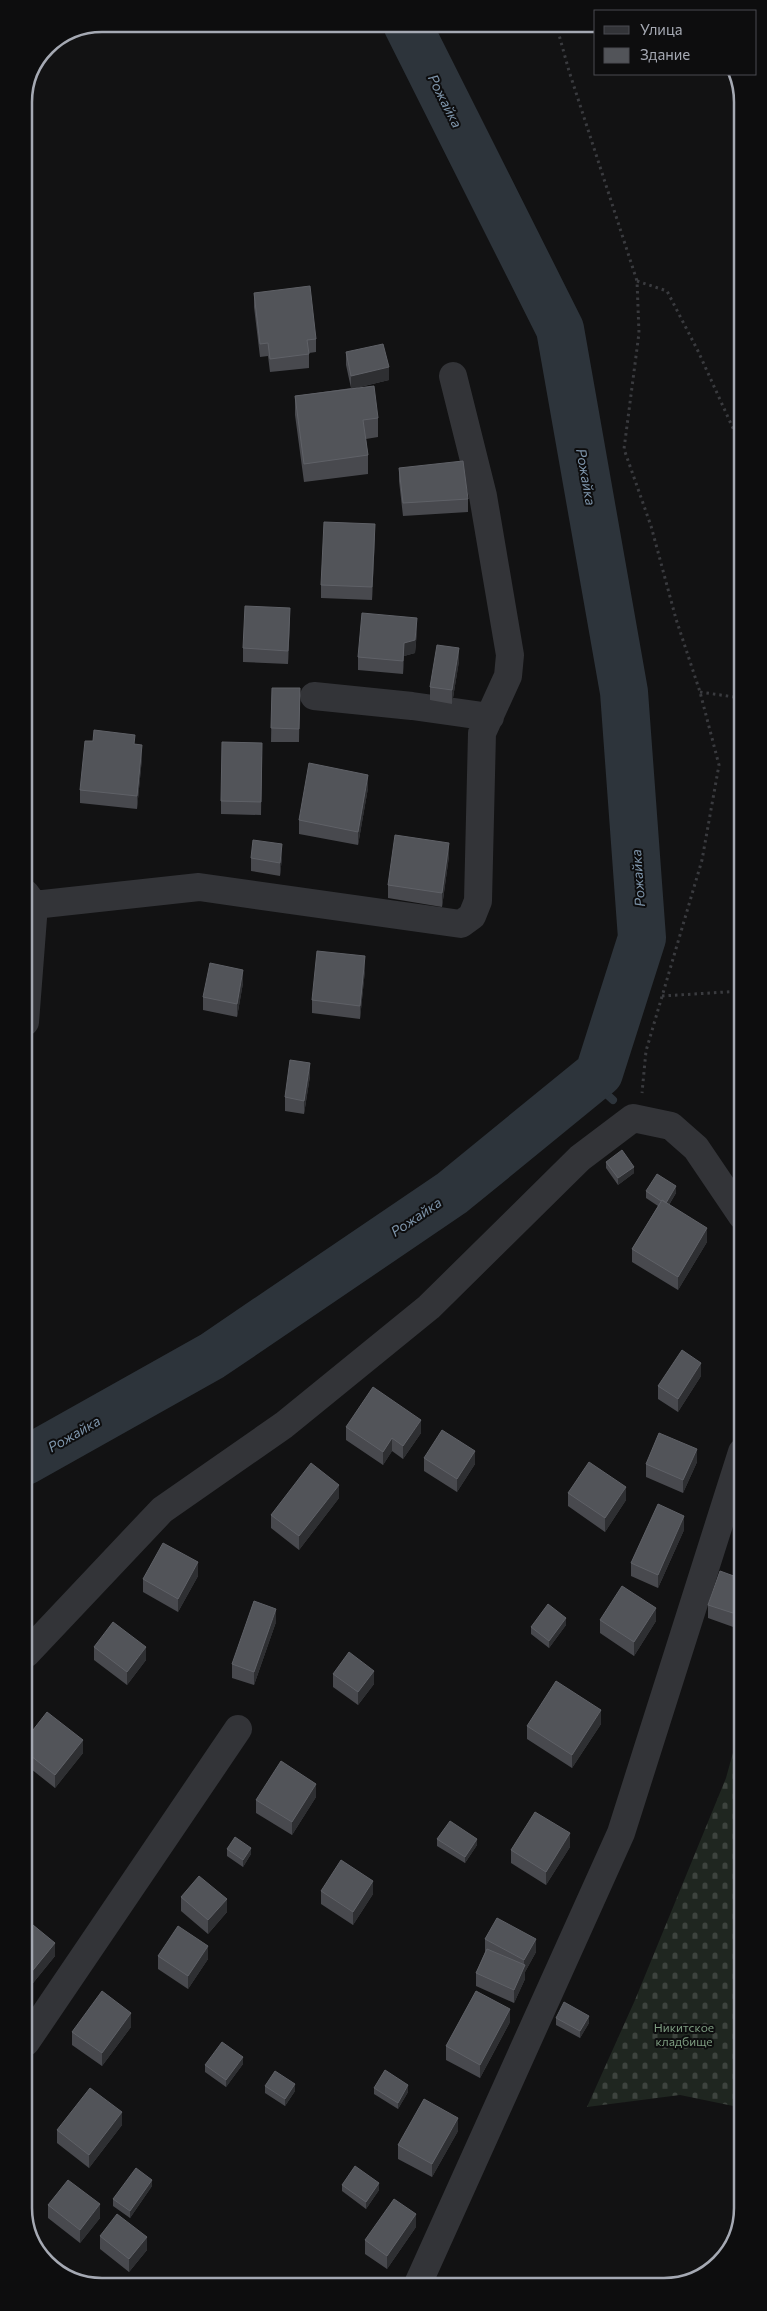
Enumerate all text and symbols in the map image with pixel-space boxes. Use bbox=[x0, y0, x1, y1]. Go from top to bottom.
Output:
legend bbox=[594, 10, 757, 75]
text: Улица bbox=[640, 20, 682, 38]
text: Здание bbox=[640, 45, 690, 63]
water label: Рожайка bbox=[425, 71, 466, 130]
water label: Рожайка bbox=[573, 447, 600, 507]
water label: Рожайка bbox=[627, 849, 648, 907]
water label: Рожайка bbox=[387, 1193, 444, 1240]
water label: Рожайка bbox=[45, 1412, 103, 1455]
park label: Никитское кладбище bbox=[654, 2020, 714, 2048]

